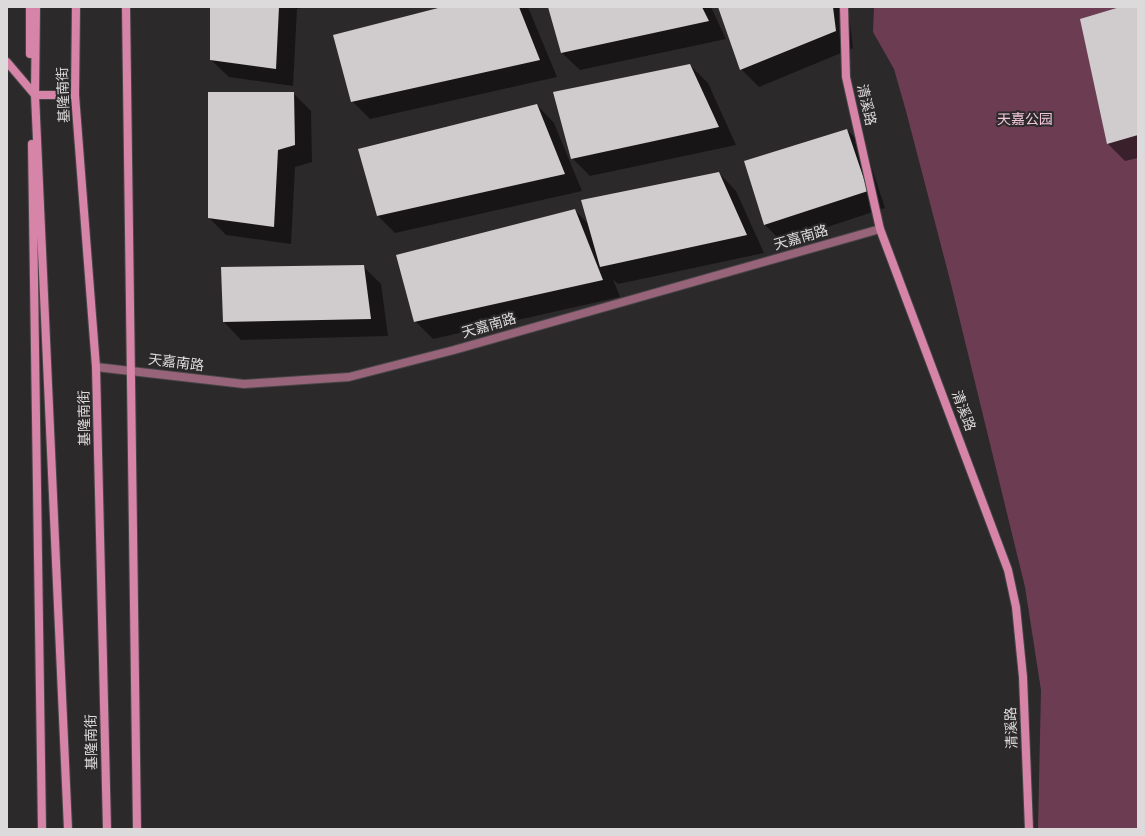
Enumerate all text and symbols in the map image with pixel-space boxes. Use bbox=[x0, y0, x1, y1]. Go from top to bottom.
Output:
street label: 基隆南街 bbox=[55, 67, 73, 123]
street label: 清溪路 bbox=[853, 83, 879, 127]
park label: 天嘉公园 bbox=[997, 112, 1053, 128]
street label: 天嘉南路 bbox=[772, 222, 830, 254]
street label: 天嘉南路 bbox=[460, 310, 518, 342]
street label: 天嘉南路 bbox=[147, 351, 205, 375]
street label: 清溪路 bbox=[948, 388, 978, 434]
street label: 基隆南街 bbox=[76, 390, 94, 446]
street label: 清溪路 bbox=[1003, 707, 1021, 749]
street label: 基隆南街 bbox=[83, 714, 101, 770]

